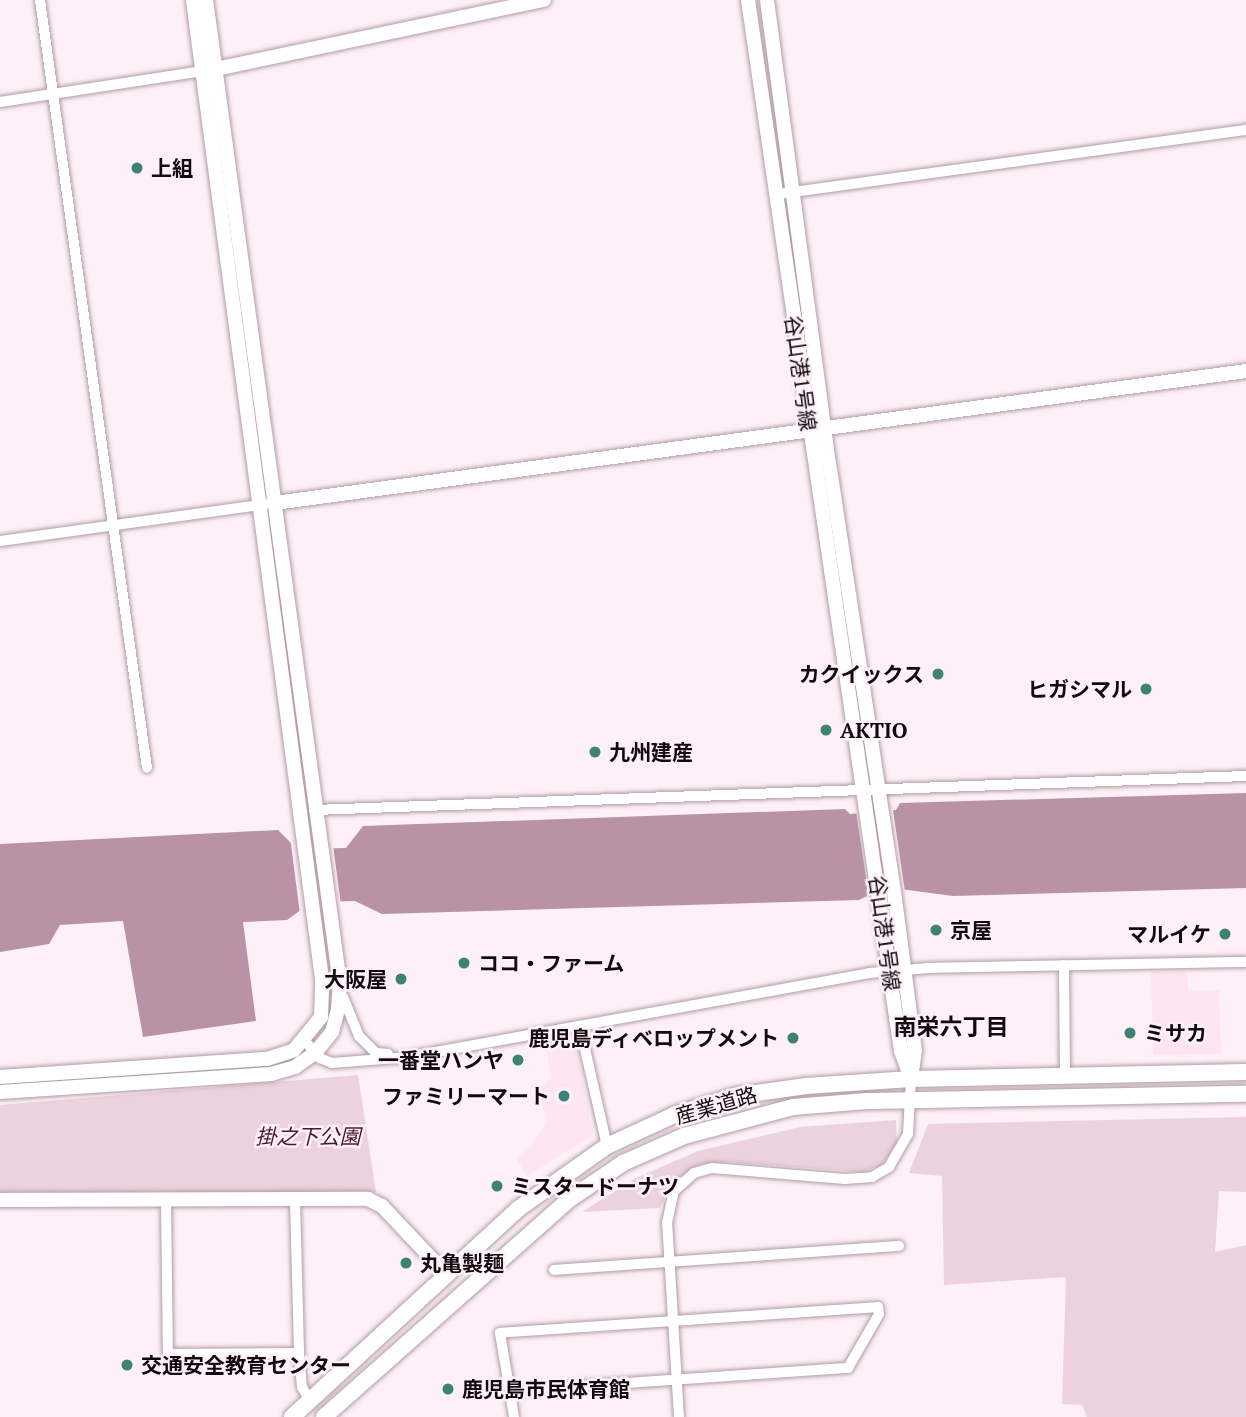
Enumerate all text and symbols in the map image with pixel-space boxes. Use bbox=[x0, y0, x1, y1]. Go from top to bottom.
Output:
place label: 上組 bbox=[151, 155, 193, 181]
marker: 上組 bbox=[129, 160, 145, 176]
street label: 谷山港1号線 bbox=[780, 314, 822, 432]
place label: カクイックス bbox=[798, 661, 924, 687]
marker: カクイックス bbox=[930, 666, 946, 682]
place label: ヒガシマル bbox=[1027, 676, 1132, 702]
marker: ヒガシマル bbox=[1138, 681, 1154, 697]
place label: AKTIO bbox=[840, 717, 908, 743]
marker: AKTIO bbox=[818, 722, 834, 738]
place label: 九州建産 bbox=[609, 739, 693, 765]
marker: 九州建産 bbox=[587, 744, 603, 760]
street label: 谷山港1号線 bbox=[864, 874, 906, 992]
place label: 京屋 bbox=[950, 917, 992, 943]
place label: マルイケ bbox=[1127, 921, 1211, 947]
marker: 京屋 bbox=[928, 922, 944, 938]
marker: マルイケ bbox=[1217, 926, 1233, 942]
place label: ココ・ファーム bbox=[478, 950, 625, 976]
marker: ココ・ファーム bbox=[456, 955, 472, 971]
place label: 大阪屋 bbox=[324, 966, 387, 992]
marker: 大阪屋 bbox=[393, 971, 409, 987]
district label: 南栄六丁目 bbox=[894, 1013, 1008, 1041]
place label: ミサカ bbox=[1144, 1020, 1207, 1046]
place label: 鹿児島ディベロップメント bbox=[527, 1025, 779, 1051]
marker: ミサカ bbox=[1122, 1025, 1138, 1041]
marker: 鹿児島ディベロップメント bbox=[785, 1030, 801, 1046]
place label: 一番堂ハンヤ bbox=[378, 1047, 504, 1073]
marker: 一番堂ハンヤ bbox=[510, 1052, 526, 1068]
street label: 産業道路 bbox=[672, 1081, 760, 1129]
place label: ファミリーマート bbox=[382, 1083, 550, 1109]
marker: ファミリーマート bbox=[556, 1088, 572, 1104]
park label: 掛之下公園 bbox=[256, 1123, 360, 1149]
place label: ミスタードーナツ bbox=[511, 1173, 679, 1199]
marker: ミスタードーナツ bbox=[489, 1178, 505, 1194]
place label: 丸亀製麺 bbox=[420, 1250, 504, 1276]
marker: 丸亀製麺 bbox=[398, 1255, 414, 1271]
place label: 交通安全教育センター bbox=[141, 1352, 351, 1378]
marker: 交通安全教育センター bbox=[119, 1357, 135, 1373]
place label: 鹿児島市民体育館 bbox=[462, 1376, 630, 1402]
marker: 鹿児島市民体育館 bbox=[440, 1381, 456, 1397]

